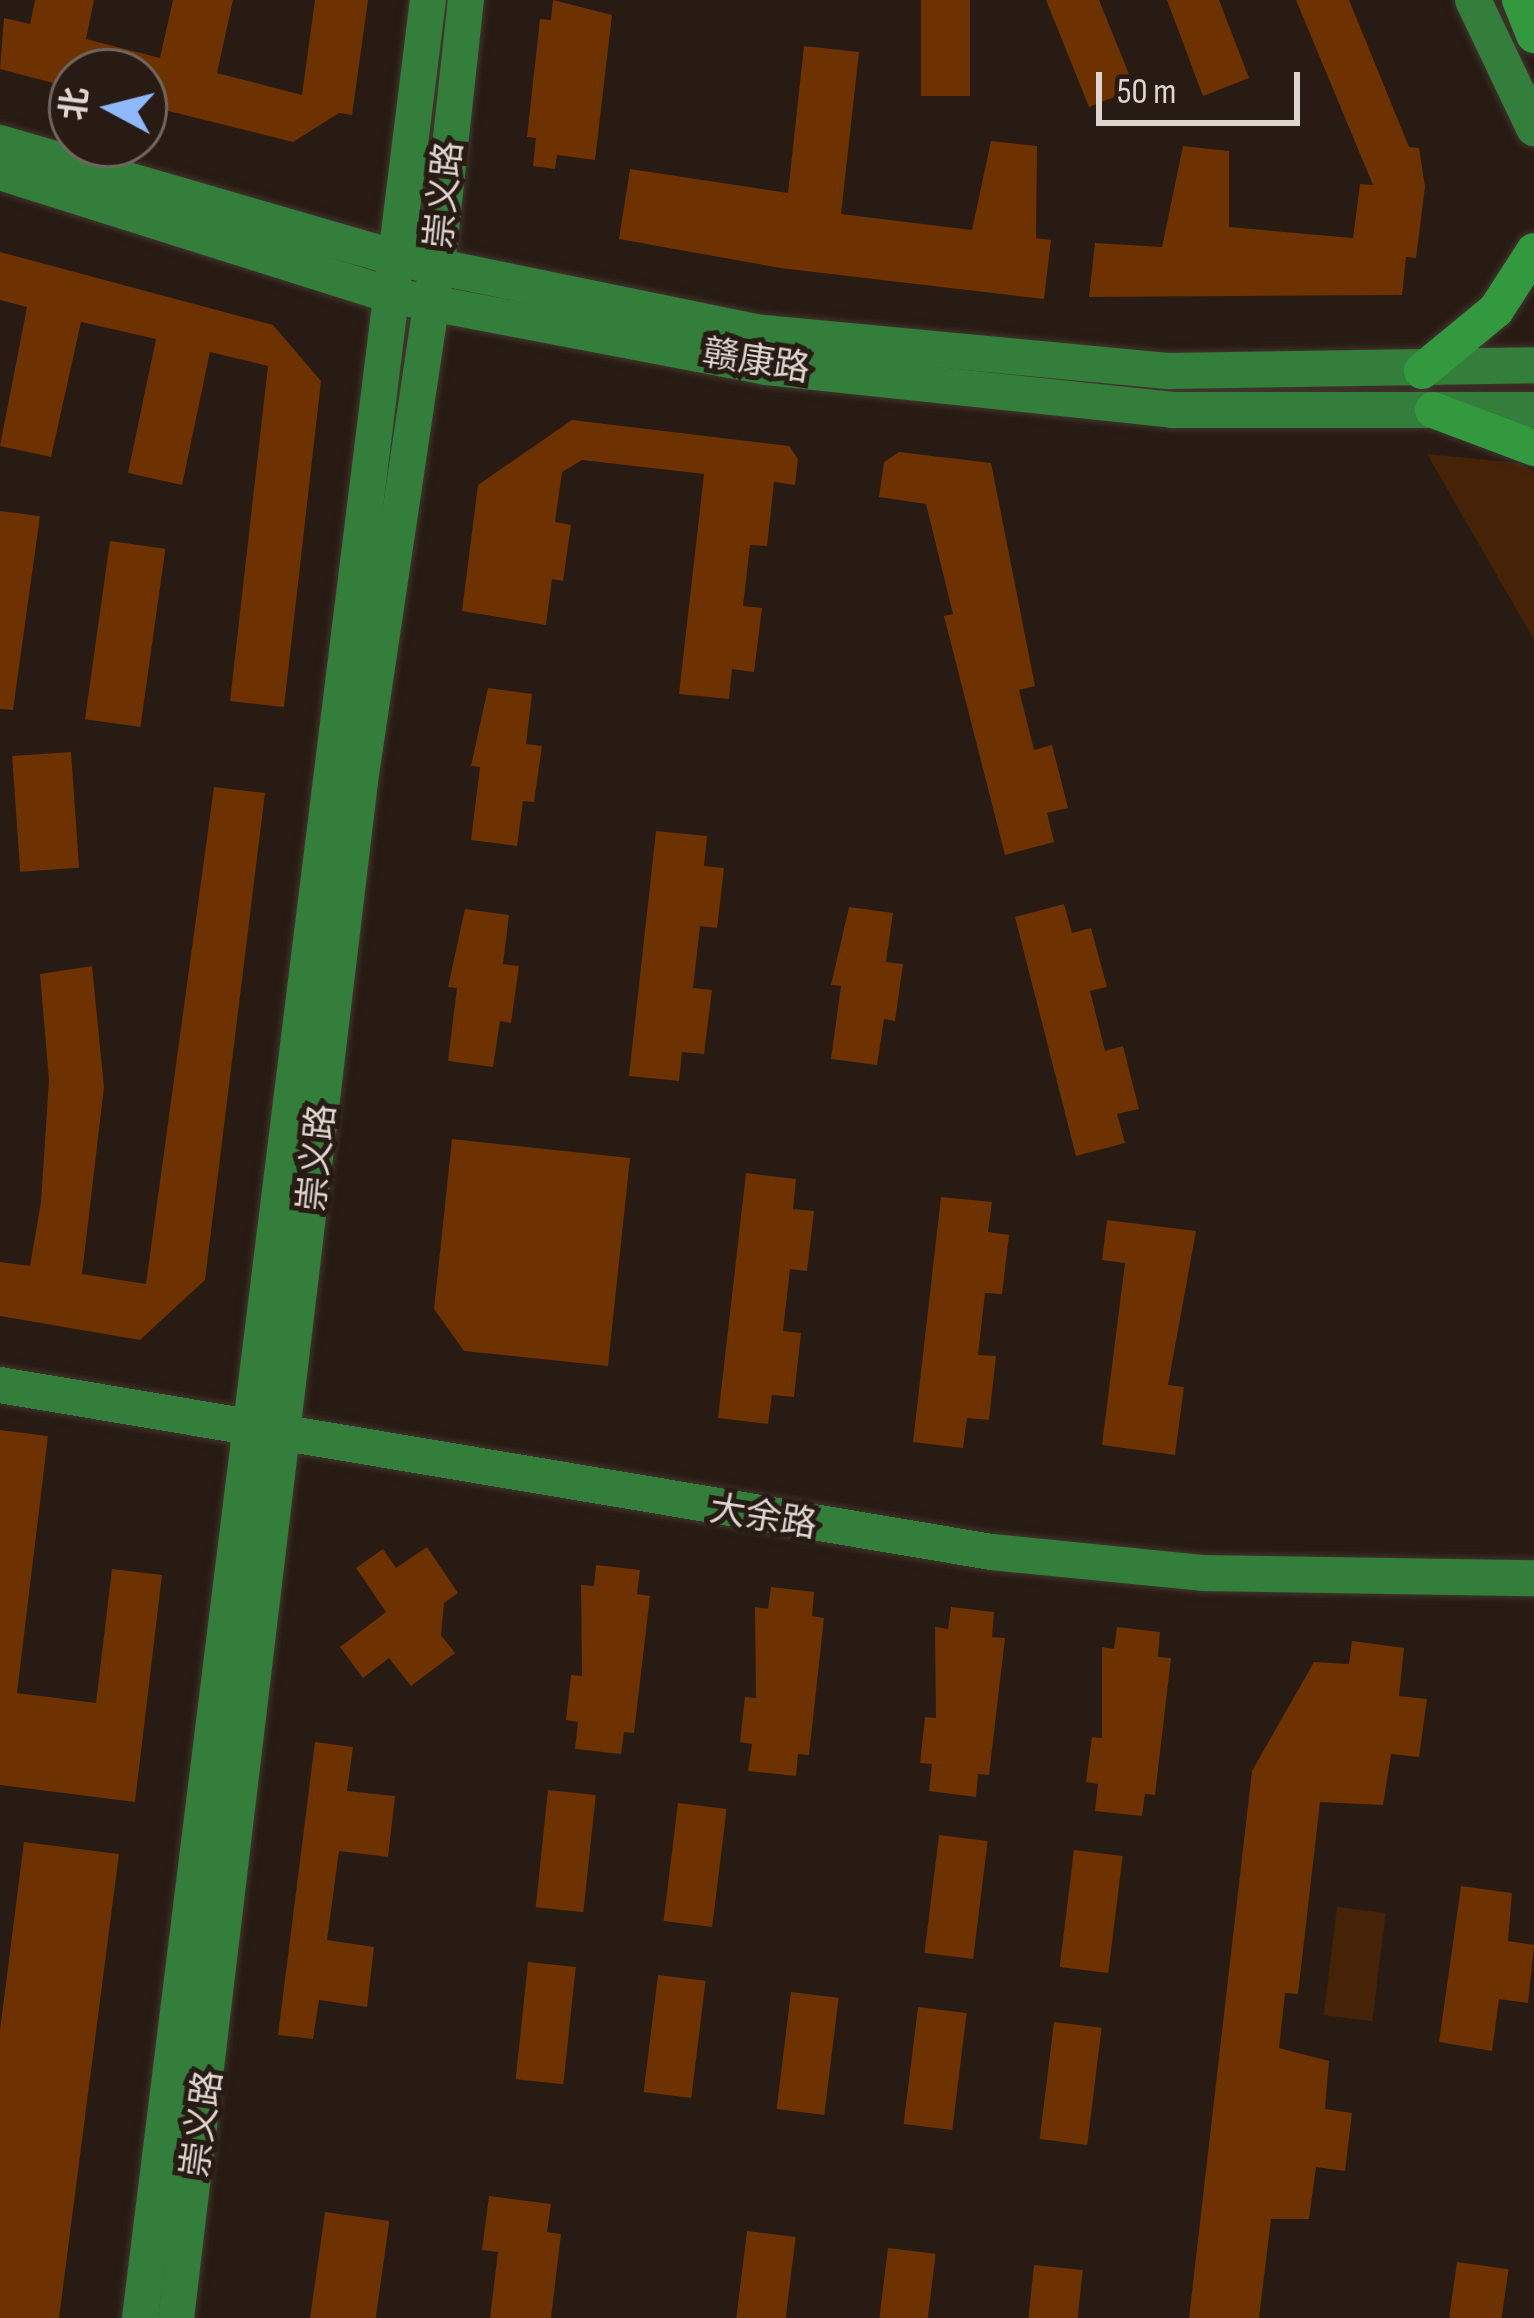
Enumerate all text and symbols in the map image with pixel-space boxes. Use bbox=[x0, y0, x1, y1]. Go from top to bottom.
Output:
north arrow bbox=[48, 48, 168, 168]
scale bar bbox=[1102, 48, 1306, 122]
text: 50 m bbox=[1117, 71, 1176, 114]
text: 北 bbox=[53, 85, 97, 123]
street label: 崇义路 bbox=[418, 139, 472, 251]
street label: 赣康路 bbox=[699, 332, 813, 392]
street label: 崇义路 bbox=[291, 1102, 345, 1214]
street label: 大余路 bbox=[706, 1488, 820, 1548]
street label: 崇义路 bbox=[174, 2068, 232, 2180]

